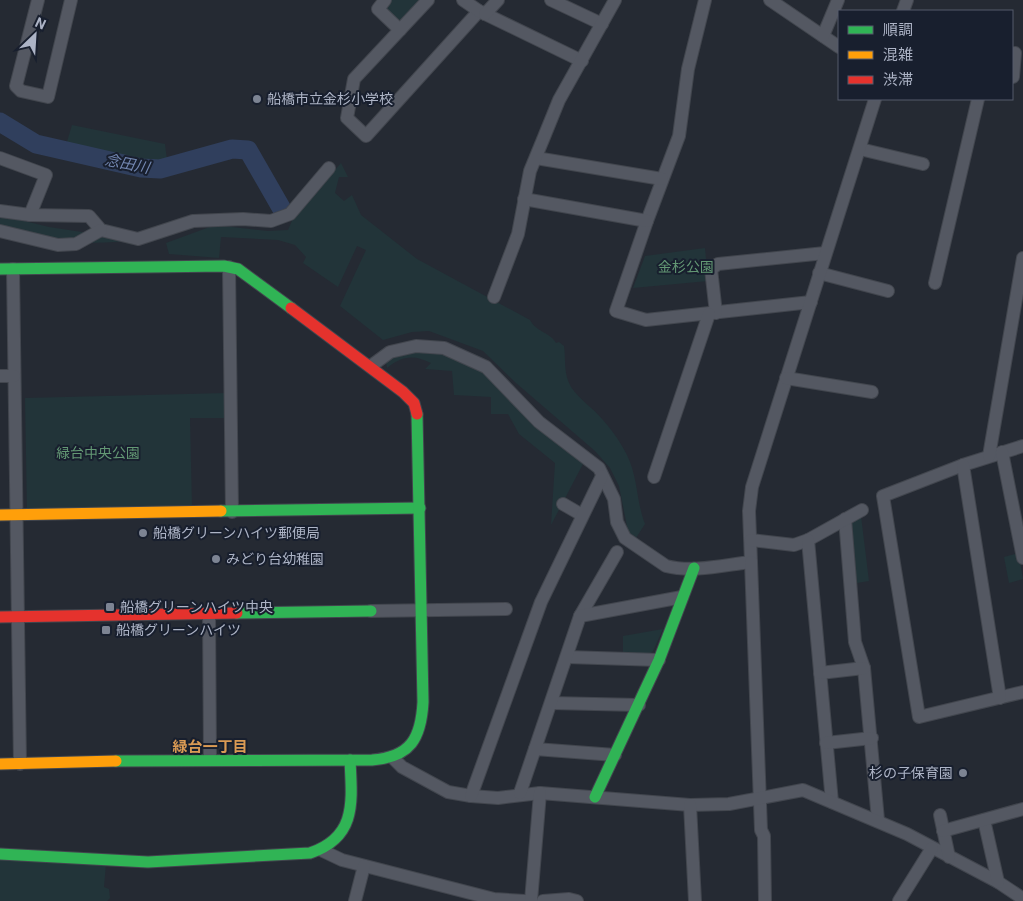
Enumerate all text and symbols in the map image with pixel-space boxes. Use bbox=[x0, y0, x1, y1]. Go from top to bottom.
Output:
north arrow bbox=[10, 10, 60, 60]
legend bbox=[838, 10, 1013, 100]
text: N bbox=[33, 14, 48, 33]
text: 順調 bbox=[883, 21, 913, 39]
text: 混雑 bbox=[883, 46, 913, 64]
text: 渋滞 bbox=[883, 71, 913, 89]
place label: 船橋市立金杉小学校 bbox=[267, 91, 393, 107]
marker: 船橋市立金杉小学校 bbox=[251, 93, 263, 105]
water label: 念田川 bbox=[103, 151, 153, 178]
park label: 金杉公園 bbox=[658, 259, 714, 275]
park label: 緑台中央公園 bbox=[56, 445, 140, 461]
place label: 船橋グリーンハイツ郵便局 bbox=[153, 525, 320, 541]
marker: 船橋グリーンハイツ郵便局 bbox=[137, 527, 149, 539]
place label: みどり台幼稚園 bbox=[226, 551, 324, 567]
marker: みどり台幼稚園 bbox=[210, 553, 222, 565]
place label: 船橋グリーンハイツ中央 bbox=[120, 599, 273, 615]
marker: 船橋グリーンハイツ中央 bbox=[104, 601, 116, 613]
place label: 船橋グリーンハイツ bbox=[116, 622, 241, 638]
marker: 船橋グリーンハイツ bbox=[100, 624, 112, 636]
district label: 緑台一丁目 bbox=[172, 738, 248, 756]
place label: 杉の子保育園 bbox=[869, 765, 953, 781]
marker: 杉の子保育園 bbox=[957, 767, 969, 779]

